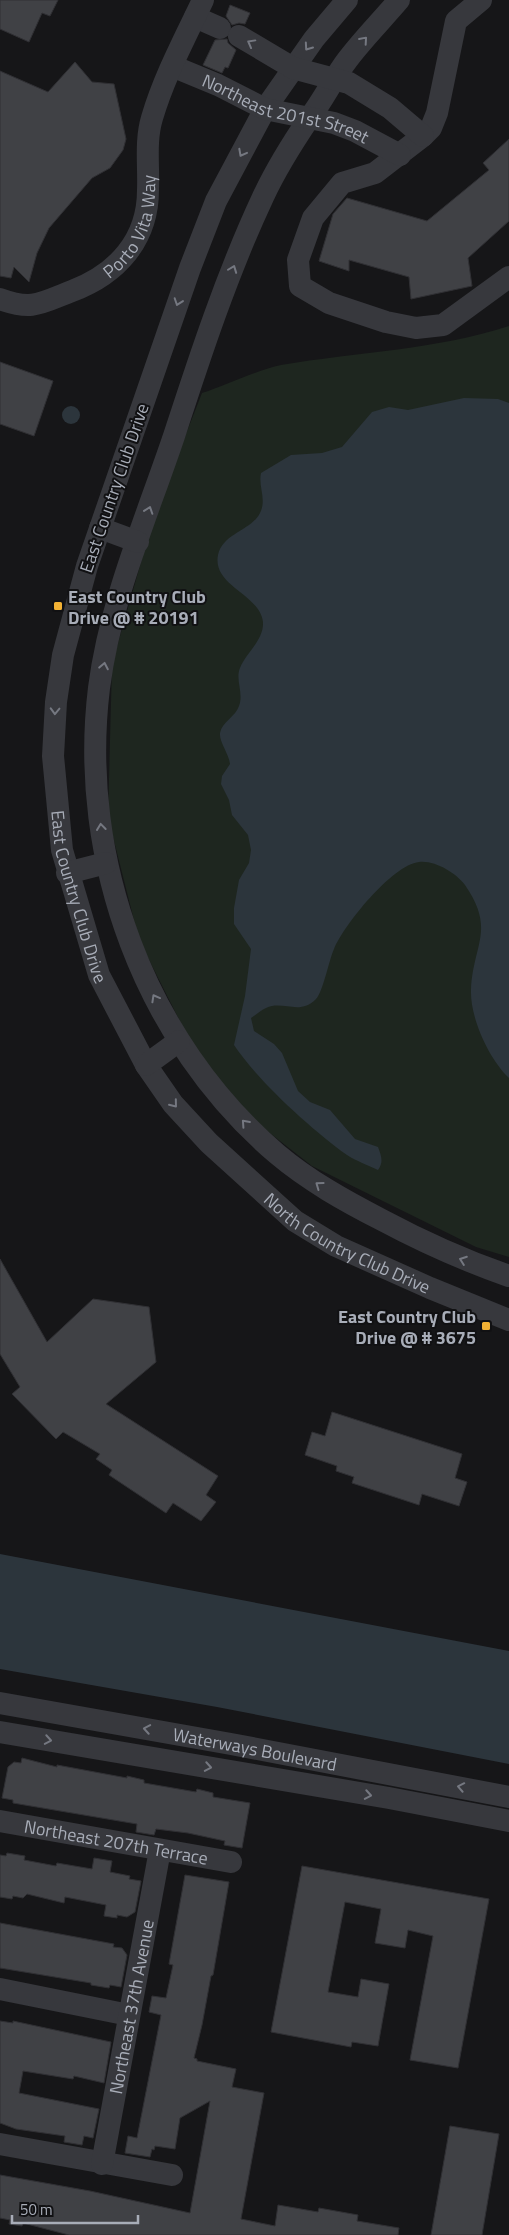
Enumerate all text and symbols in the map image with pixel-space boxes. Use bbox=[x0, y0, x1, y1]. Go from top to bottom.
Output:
one-way arrow bbox=[359, 37, 367, 46]
one-way arrow bbox=[247, 39, 256, 49]
one-way arrow bbox=[305, 41, 314, 50]
street label: Northeast 201st Street bbox=[198, 66, 375, 150]
one-way arrow bbox=[238, 147, 248, 156]
street label: Porto Vita Way bbox=[97, 174, 162, 284]
one-way arrow bbox=[227, 265, 237, 274]
one-way arrow bbox=[174, 297, 184, 305]
street label: East Country Club Drive bbox=[72, 400, 156, 576]
one-way arrow bbox=[143, 506, 153, 515]
place label: East Country Club Drive @ # 20191 bbox=[68, 583, 206, 631]
marker: East Country Club Drive @ # 20191 bbox=[52, 600, 64, 612]
one-way arrow bbox=[98, 661, 108, 670]
one-way arrow bbox=[50, 707, 61, 715]
street label: East Country Club Drive bbox=[45, 809, 114, 988]
one-way arrow bbox=[96, 823, 107, 831]
one-way arrow bbox=[151, 994, 161, 1003]
one-way arrow bbox=[168, 1099, 177, 1108]
one-way arrow bbox=[241, 1119, 250, 1128]
one-way arrow bbox=[315, 1182, 325, 1191]
street label: North Country Club Drive bbox=[258, 1186, 435, 1300]
one-way arrow bbox=[459, 1256, 468, 1266]
place label: East Country Club Drive @ # 3675 bbox=[338, 1303, 476, 1351]
marker: East Country Club Drive @ # 3675 bbox=[480, 1320, 492, 1332]
street label: Waterways Boulevard bbox=[171, 1720, 339, 1777]
one-way arrow bbox=[142, 1724, 151, 1734]
one-way arrow bbox=[44, 1735, 52, 1745]
one-way arrow bbox=[204, 1762, 213, 1772]
one-way arrow bbox=[457, 1783, 466, 1793]
one-way arrow bbox=[364, 1789, 373, 1799]
street label: Northeast 207th Terrace bbox=[22, 1812, 210, 1871]
street label: Northeast 37th Avenue bbox=[102, 1917, 160, 2096]
scale bar bbox=[12, 2192, 139, 2224]
text: 50 m bbox=[20, 2198, 53, 2221]

